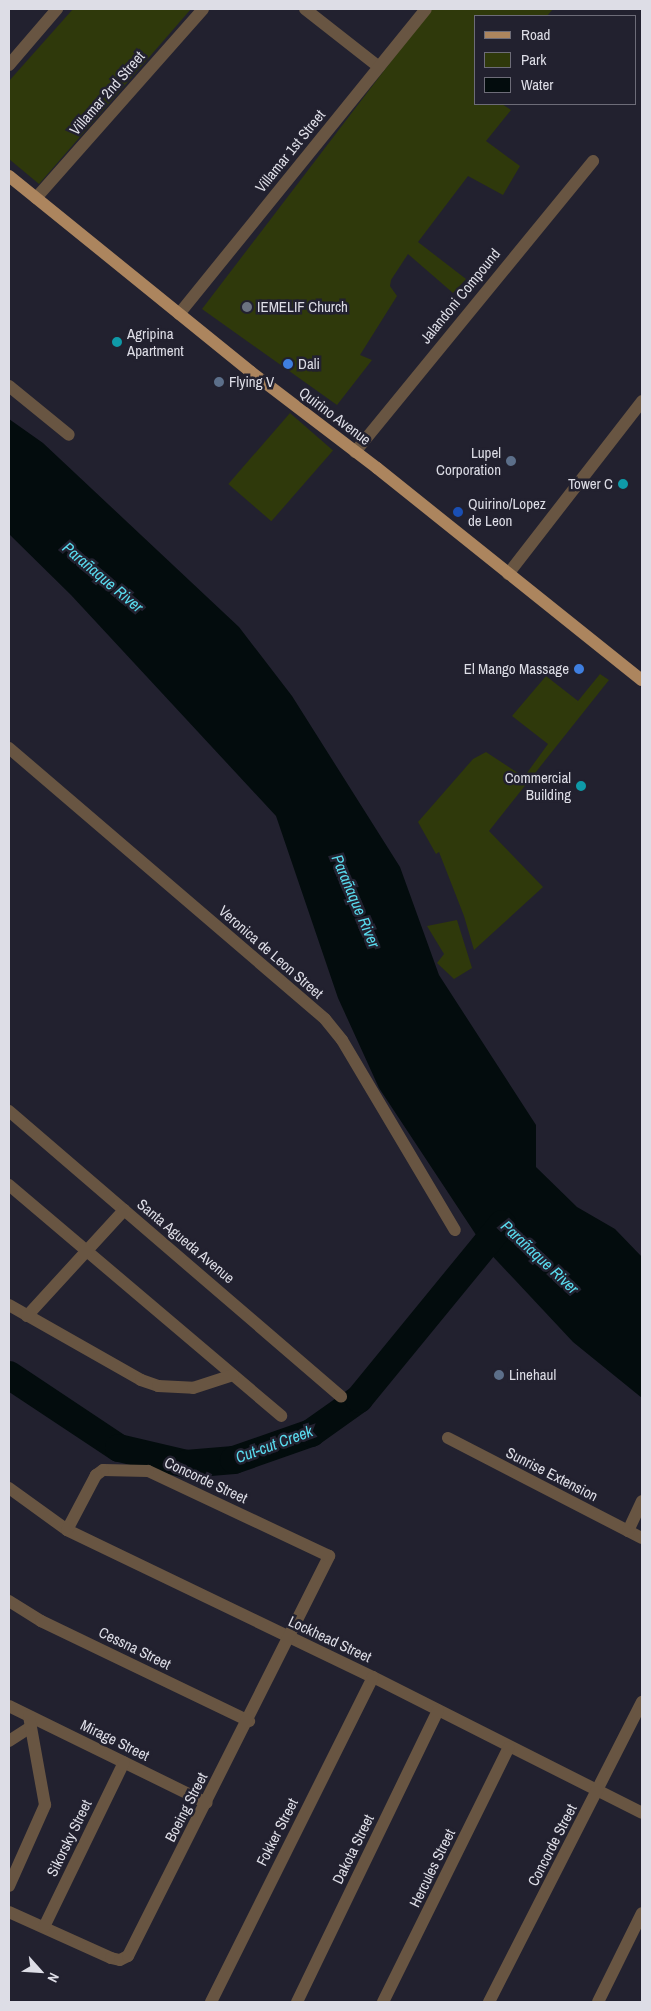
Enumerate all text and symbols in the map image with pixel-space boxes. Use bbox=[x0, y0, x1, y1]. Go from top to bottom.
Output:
legend bbox=[473, 15, 636, 105]
text: Road bbox=[521, 24, 550, 45]
street label: Villamar 2nd Street bbox=[66, 47, 148, 139]
text: Park bbox=[521, 49, 546, 70]
text: Water bbox=[521, 74, 553, 95]
street label: Villamar 1st Street bbox=[251, 106, 329, 196]
street label: Jalandoni Compound bbox=[416, 245, 504, 347]
place label: IEMELIF Church bbox=[257, 298, 348, 316]
marker: IEMELIF Church bbox=[241, 301, 253, 313]
place label: Agripina Apartment bbox=[127, 324, 184, 359]
marker: Agripina Apartment bbox=[111, 336, 123, 348]
place label: Dali bbox=[298, 355, 320, 373]
marker: Dali bbox=[282, 358, 294, 370]
place label: Flying V bbox=[229, 373, 274, 391]
marker: Flying V bbox=[213, 376, 225, 388]
street label: Quirino Avenue bbox=[295, 383, 375, 449]
place label: Lupel Corporation bbox=[436, 443, 501, 478]
marker: Lupel Corporation bbox=[505, 455, 517, 467]
place label: Tower C bbox=[568, 475, 613, 493]
marker: Tower C bbox=[617, 478, 629, 490]
place label: Quirino/Lopez de Leon bbox=[468, 494, 546, 529]
marker: Quirino/Lopez de Leon bbox=[452, 506, 464, 518]
water label: Parañaque River bbox=[59, 538, 147, 616]
place label: El Mango Massage bbox=[464, 660, 569, 678]
marker: El Mango Massage bbox=[573, 663, 585, 675]
place label: Commercial Building bbox=[505, 768, 571, 803]
marker: Commercial Building bbox=[575, 780, 587, 792]
water label: Parañaque River bbox=[328, 852, 384, 950]
street label: Veronica de Leon Street bbox=[215, 902, 327, 1002]
street label: Santa Agueda Avenue bbox=[133, 1195, 239, 1287]
water label: Parañaque River bbox=[497, 1216, 583, 1298]
place label: Linehaul bbox=[509, 1366, 556, 1384]
marker: Linehaul bbox=[493, 1369, 505, 1381]
water label: Cut-cut Creek bbox=[233, 1421, 315, 1467]
street label: Sunrise Extension bbox=[503, 1443, 601, 1505]
street label: Concorde Street bbox=[162, 1453, 250, 1507]
street label: Lockhead Street bbox=[286, 1612, 374, 1666]
street label: Cessna Street bbox=[96, 1623, 174, 1673]
street label: Mirage Street bbox=[78, 1716, 152, 1764]
street label: Boeing Street bbox=[161, 1769, 211, 1845]
street label: Fokker Street bbox=[252, 1795, 302, 1869]
street label: Sikorsky Street bbox=[43, 1797, 95, 1879]
street label: Concorde Street bbox=[524, 1801, 580, 1889]
street label: Dakota Street bbox=[328, 1811, 378, 1887]
street label: Hercules Street bbox=[405, 1826, 459, 1910]
north arrow bbox=[15, 1946, 65, 1996]
text: N bbox=[44, 1970, 63, 1985]

